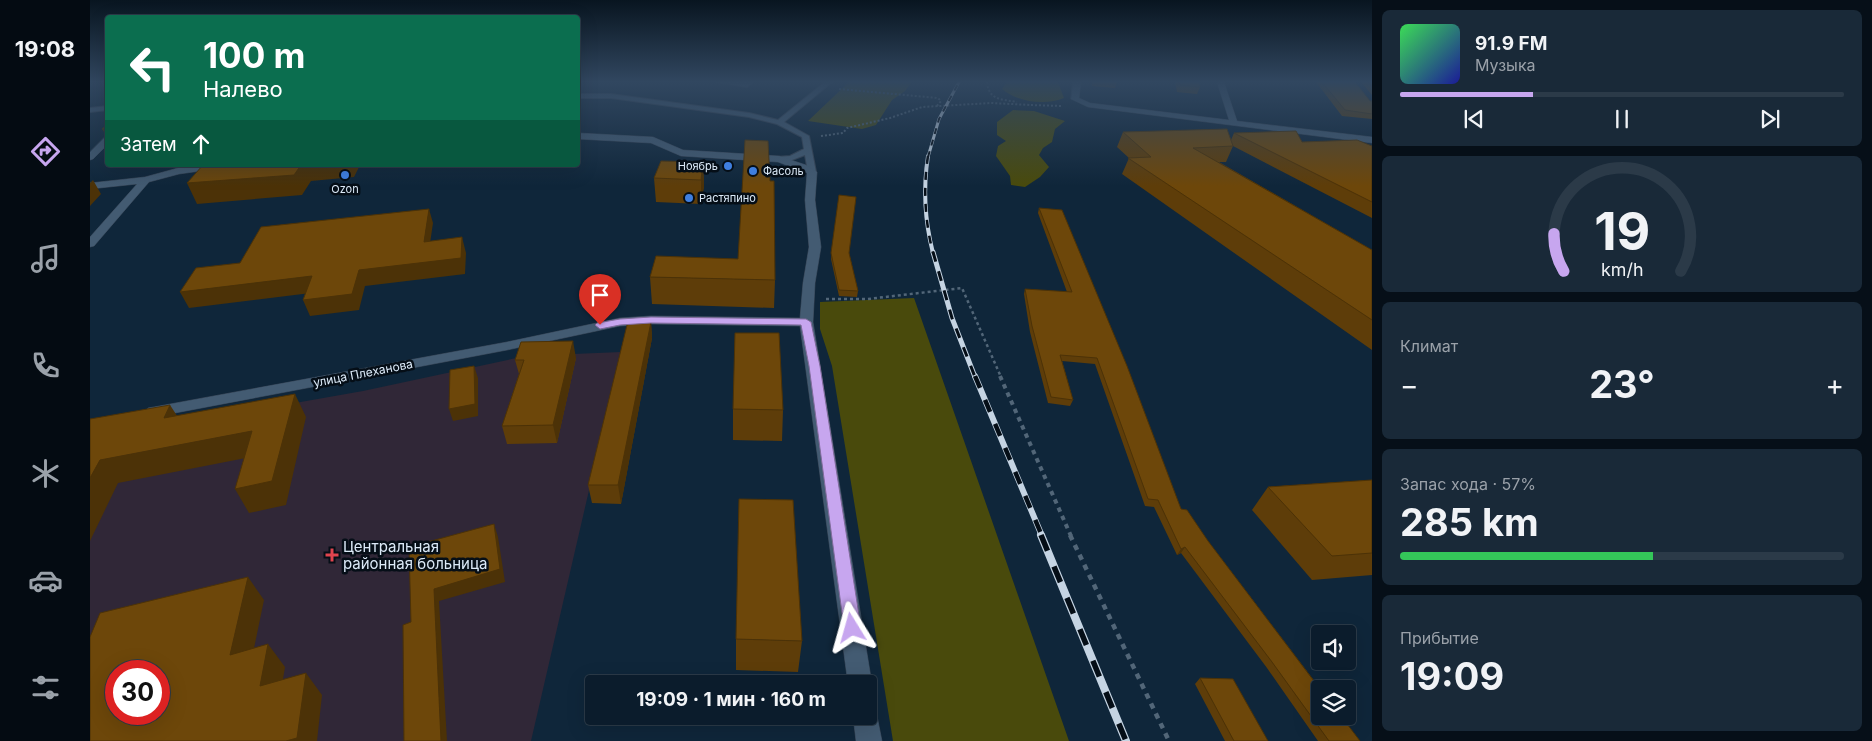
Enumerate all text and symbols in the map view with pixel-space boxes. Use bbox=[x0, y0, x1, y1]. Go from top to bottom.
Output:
text: 91.9 FM bbox=[1475, 32, 1547, 55]
text: 100 m bbox=[203, 34, 306, 76]
icon: left bbox=[120, 35, 185, 100]
text: 19:08 bbox=[15, 36, 75, 62]
text: Музыка bbox=[1475, 55, 1536, 75]
text: Налево bbox=[203, 76, 283, 102]
icon: previous bbox=[1460, 105, 1488, 133]
icon: pause bbox=[1608, 105, 1636, 133]
icon: next bbox=[1756, 105, 1784, 133]
icon: ahead bbox=[187, 130, 215, 158]
text: Затем bbox=[120, 133, 177, 156]
icon: directions bbox=[28, 134, 63, 169]
place label: Ноябрь bbox=[678, 159, 718, 173]
marker: Ноябрь bbox=[722, 160, 734, 172]
place label: Фасоль bbox=[763, 164, 804, 178]
marker: Фасоль bbox=[747, 165, 759, 177]
marker: Ozon bbox=[339, 169, 351, 181]
place label: Ozon bbox=[331, 182, 359, 196]
place label: Растяпино bbox=[699, 191, 756, 205]
marker: Растяпино bbox=[683, 192, 695, 204]
text: 19 bbox=[1594, 200, 1650, 263]
icon: music bbox=[28, 241, 63, 276]
text: km/h bbox=[1601, 259, 1643, 280]
pin bbox=[579, 274, 621, 325]
icon: arrive bbox=[586, 281, 614, 309]
text: Климат bbox=[1400, 336, 1458, 356]
icon: phone bbox=[28, 348, 63, 383]
street label: улица Плеханова bbox=[312, 356, 414, 390]
text: 23° bbox=[1589, 361, 1655, 407]
text: − bbox=[1400, 368, 1419, 402]
text: + bbox=[1825, 368, 1844, 402]
icon: climate bbox=[28, 456, 63, 491]
text: Запас хода · 57% bbox=[1400, 474, 1536, 494]
text: 285 km bbox=[1400, 499, 1539, 545]
place label: Центральная районная больница bbox=[343, 537, 487, 573]
marker: Центральная районная больница bbox=[325, 548, 339, 562]
icon: car bbox=[28, 563, 63, 598]
position arrow bbox=[825, 601, 877, 653]
map controls bbox=[1311, 625, 1356, 725]
button: sound bbox=[1311, 625, 1356, 670]
text: Прибытие bbox=[1400, 628, 1479, 648]
text: 19:09 bbox=[1400, 653, 1504, 699]
speed limit sign: 30 bbox=[105, 660, 170, 725]
icon: filters bbox=[28, 670, 63, 705]
button: layers bbox=[1311, 680, 1356, 725]
text: 19:09 · 1 мин · 160 m bbox=[636, 688, 826, 711]

